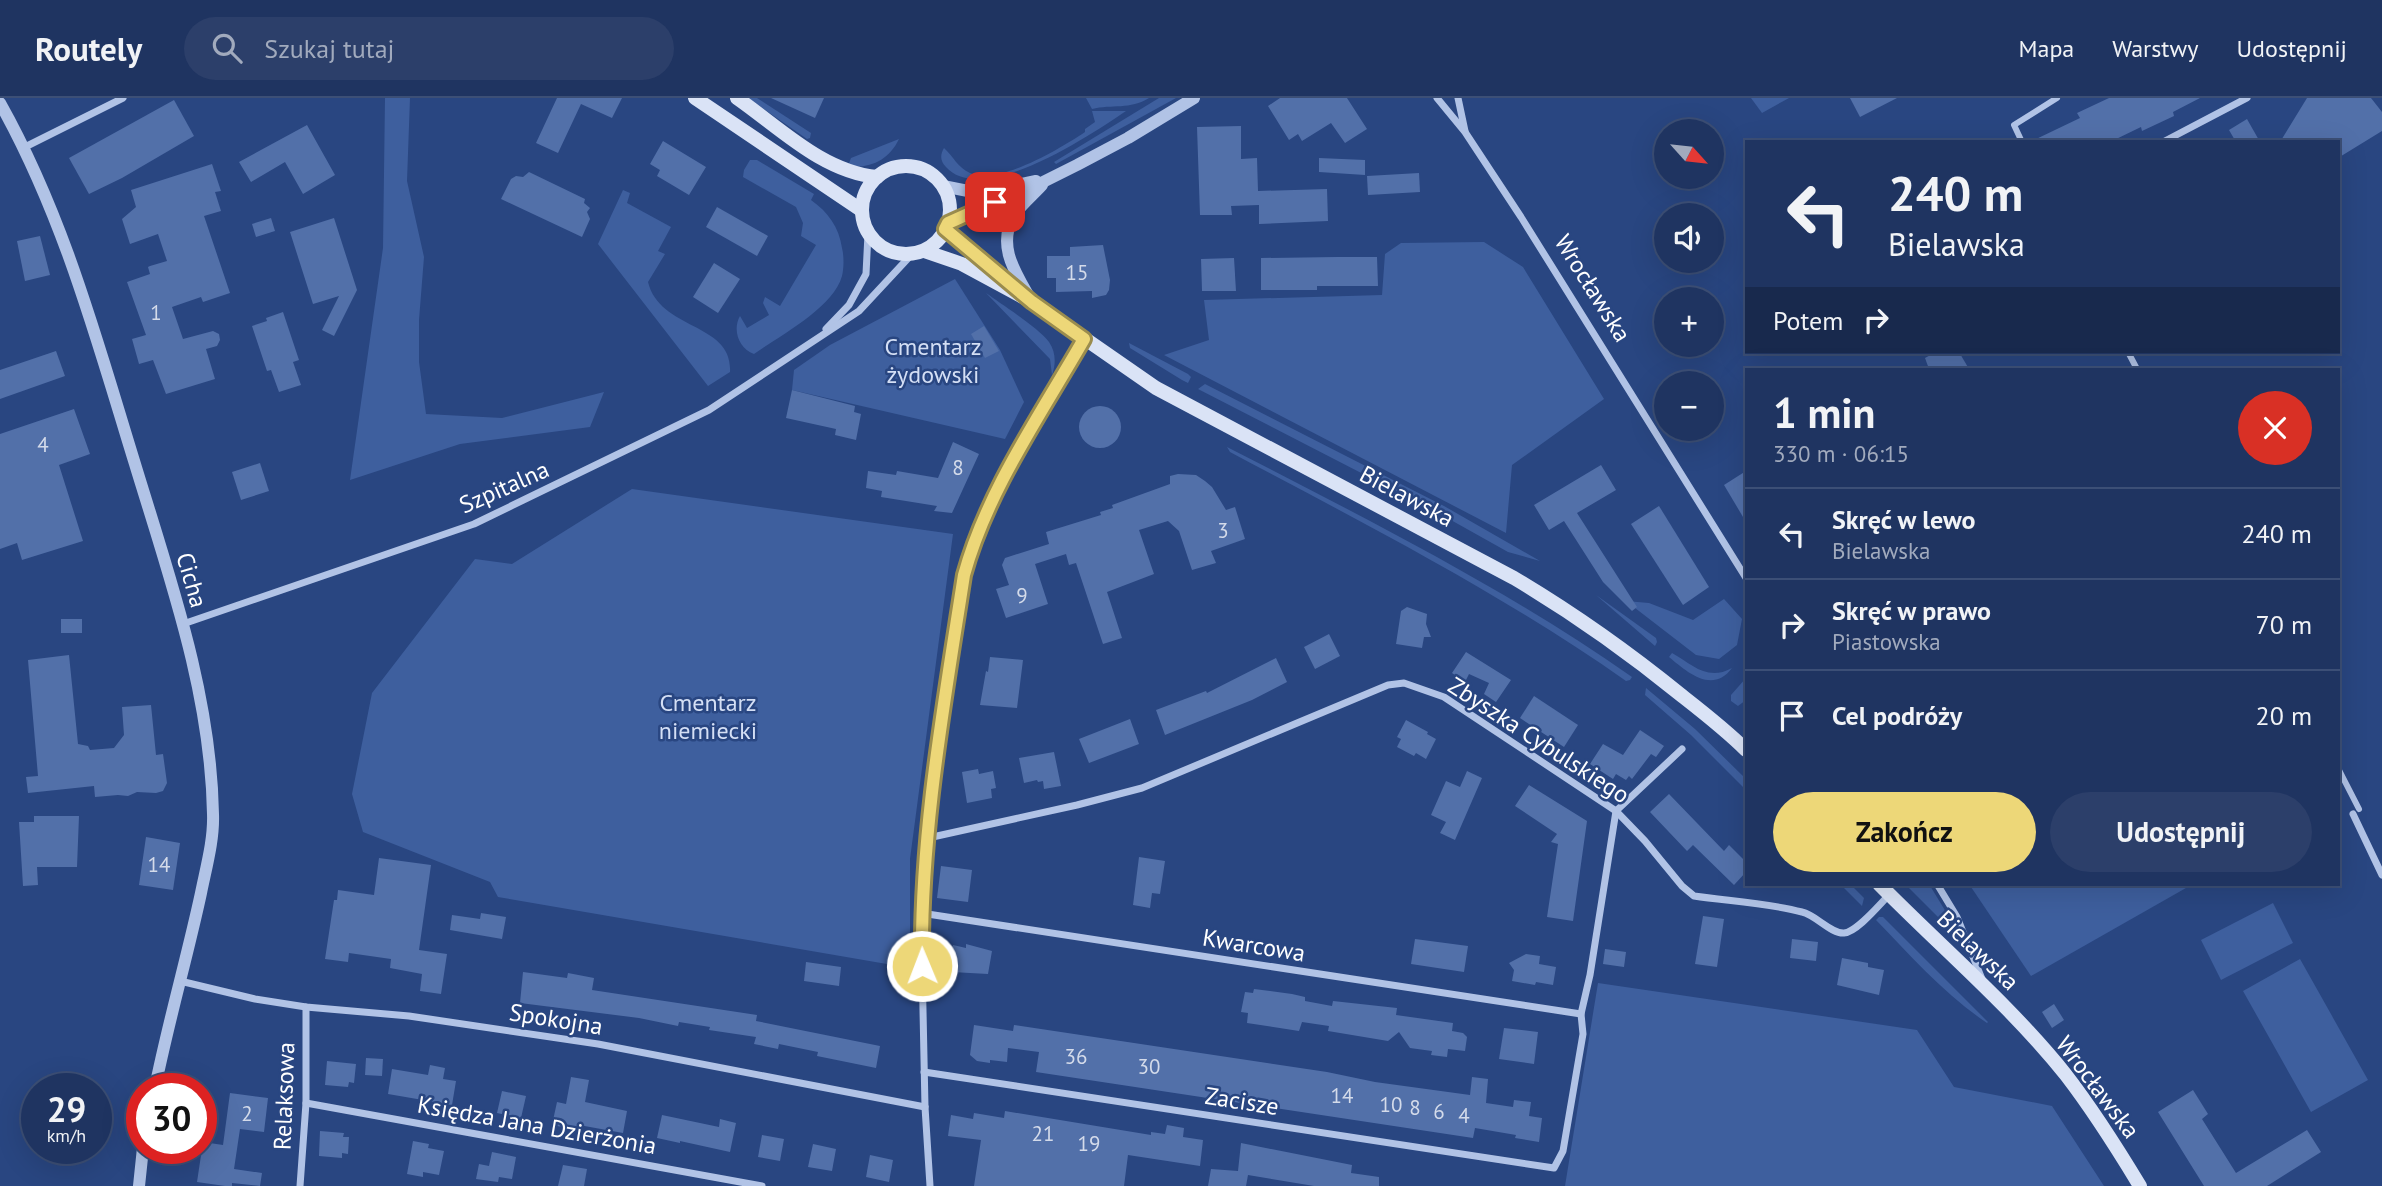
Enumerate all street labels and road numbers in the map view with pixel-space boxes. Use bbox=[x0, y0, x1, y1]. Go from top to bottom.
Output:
street label: Wrocławska bbox=[1548, 229, 1638, 347]
street label: Szpitalna bbox=[454, 454, 554, 520]
street label: Bielawska bbox=[1354, 458, 1460, 534]
street label: Cicha bbox=[169, 549, 215, 611]
street label: Zbyszka Cybulskiego bbox=[1442, 670, 1636, 810]
street label: Bielawska bbox=[1930, 903, 2026, 997]
street label: Kwarcowa bbox=[1200, 922, 1308, 968]
street label: Spokojna bbox=[507, 996, 605, 1042]
street label: Wrocławska bbox=[2049, 1029, 2147, 1145]
street label: Relaksowa bbox=[267, 1041, 301, 1151]
street label: Zacisze bbox=[1203, 1080, 1281, 1122]
street label: Księdza Jana Dzierżonia bbox=[415, 1089, 659, 1161]

